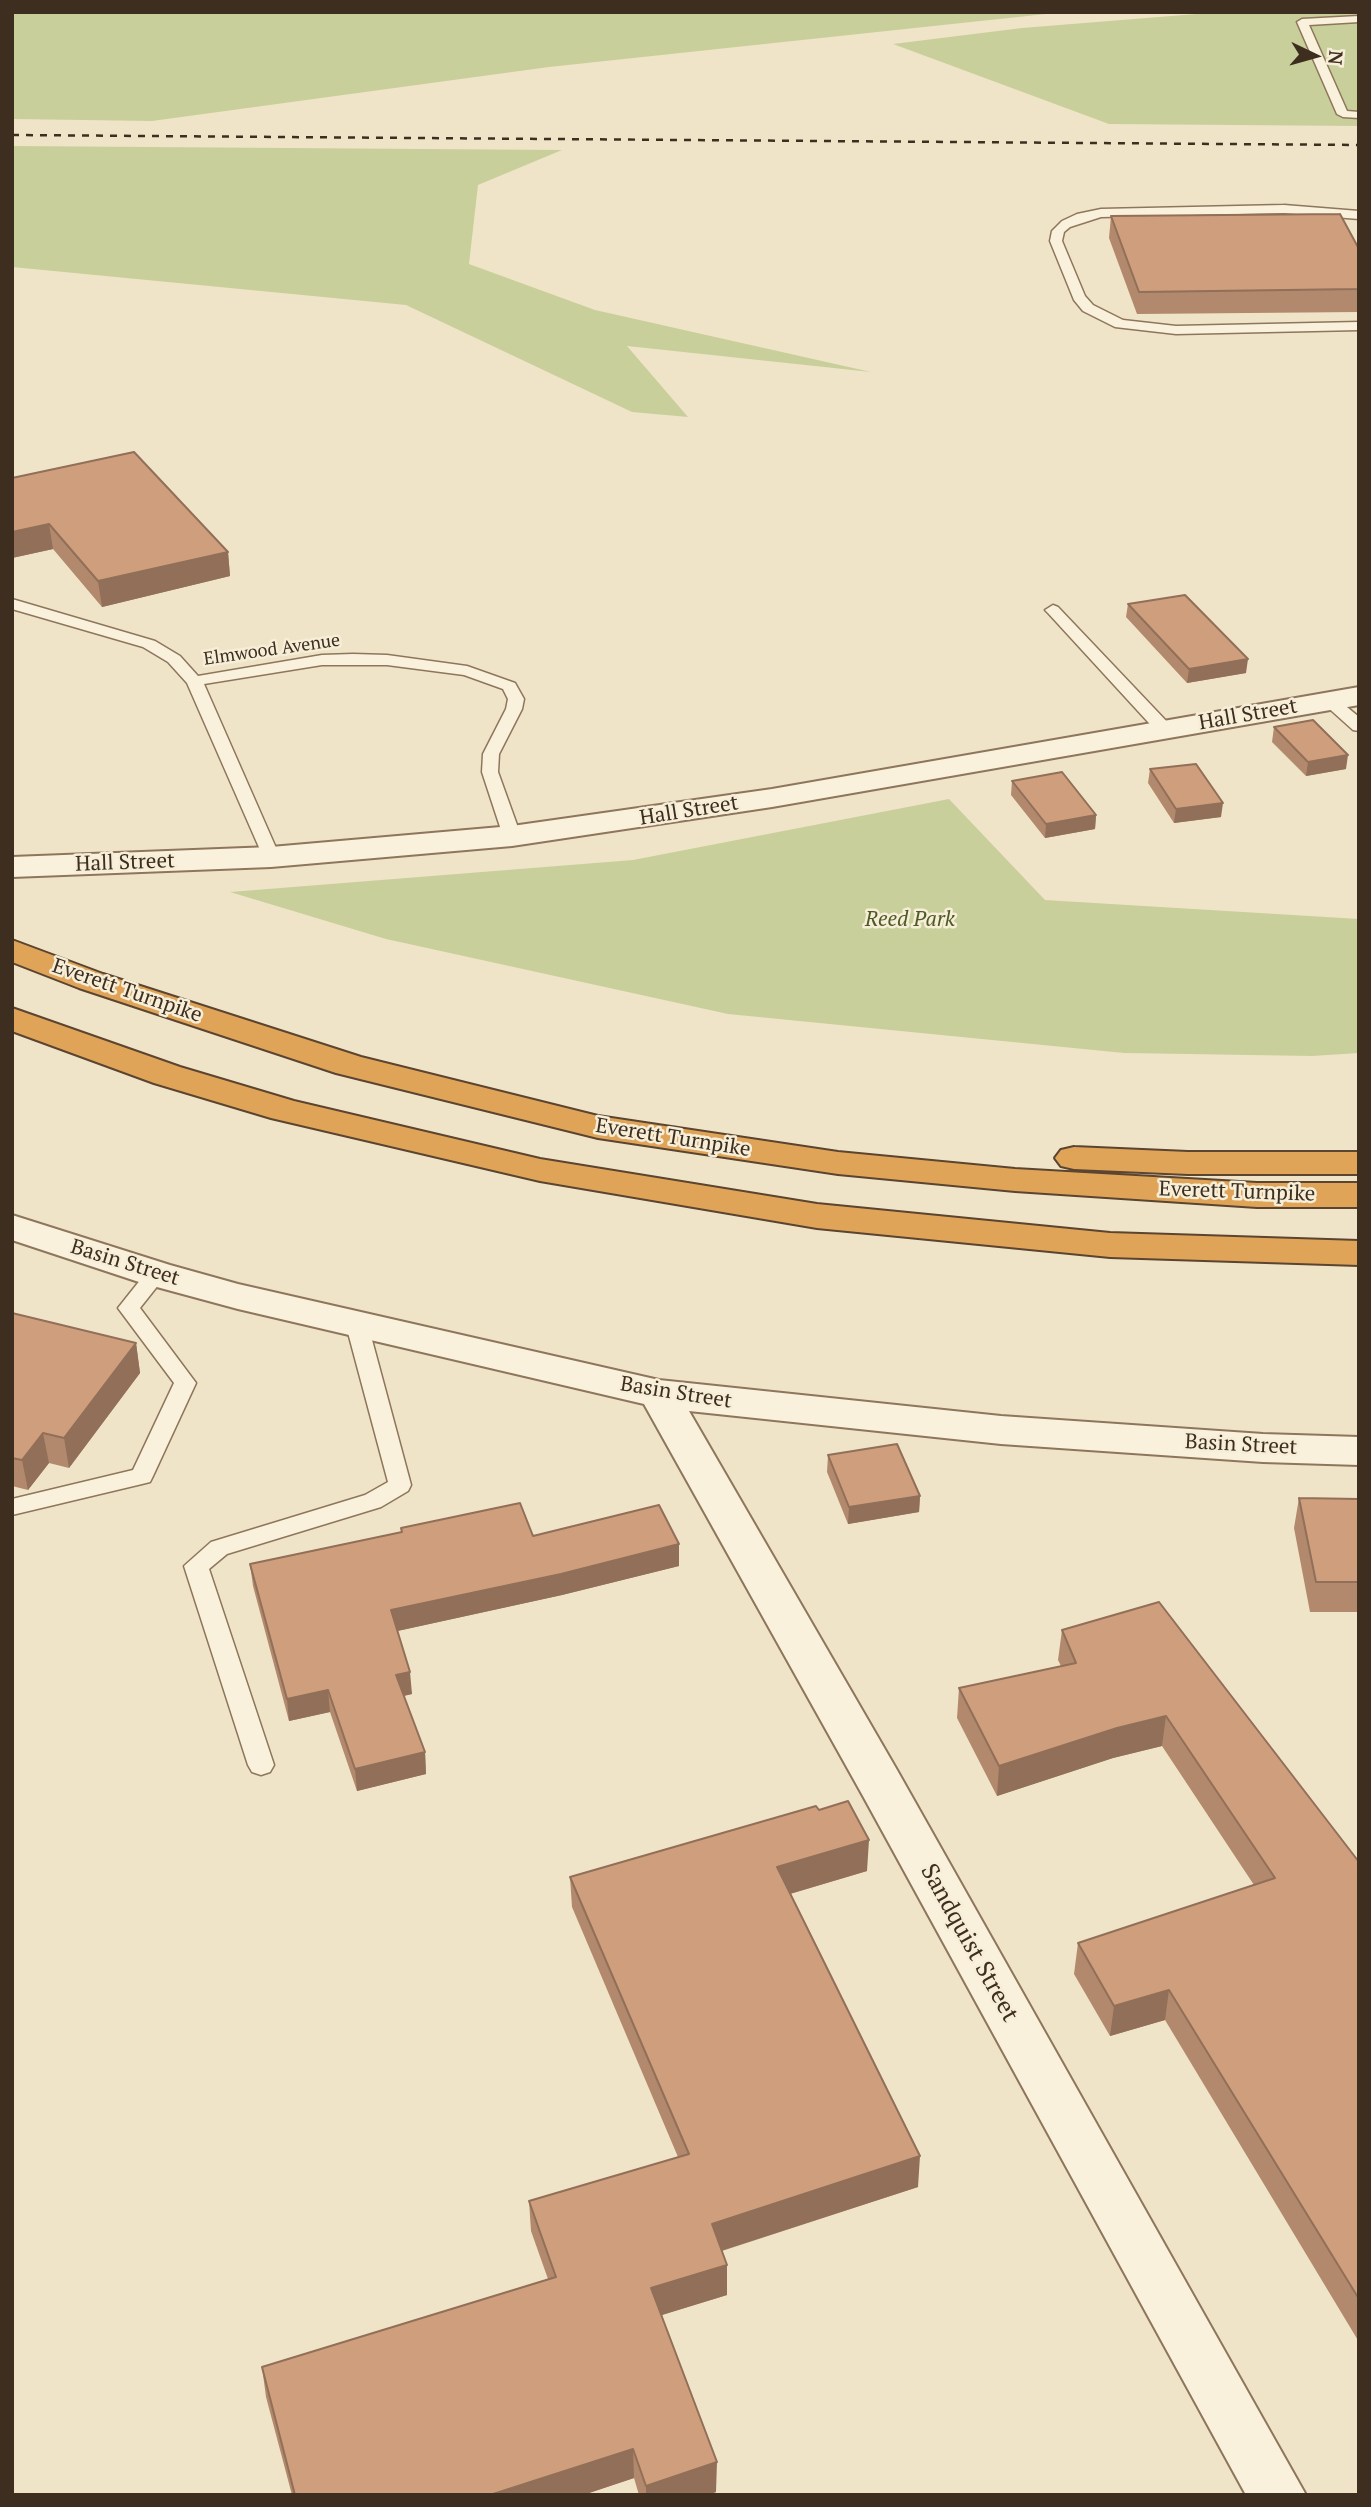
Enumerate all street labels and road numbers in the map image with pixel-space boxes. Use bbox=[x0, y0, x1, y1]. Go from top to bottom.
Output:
street label: Elmwood Avenue bbox=[202, 630, 342, 670]
street label: Hall Street bbox=[1197, 694, 1299, 736]
street label: Hall Street bbox=[638, 791, 740, 831]
street label: Hall Street bbox=[75, 849, 175, 877]
street label: Everett Turnpike bbox=[49, 954, 205, 1028]
street label: Everett Turnpike bbox=[594, 1113, 752, 1163]
street label: Everett Turnpike bbox=[1158, 1177, 1316, 1207]
street label: Basin Street bbox=[68, 1234, 182, 1292]
street label: Basin Street bbox=[618, 1372, 734, 1414]
street label: Basin Street bbox=[1184, 1429, 1298, 1461]
street label: Sandquist Street bbox=[914, 1859, 1024, 2027]

